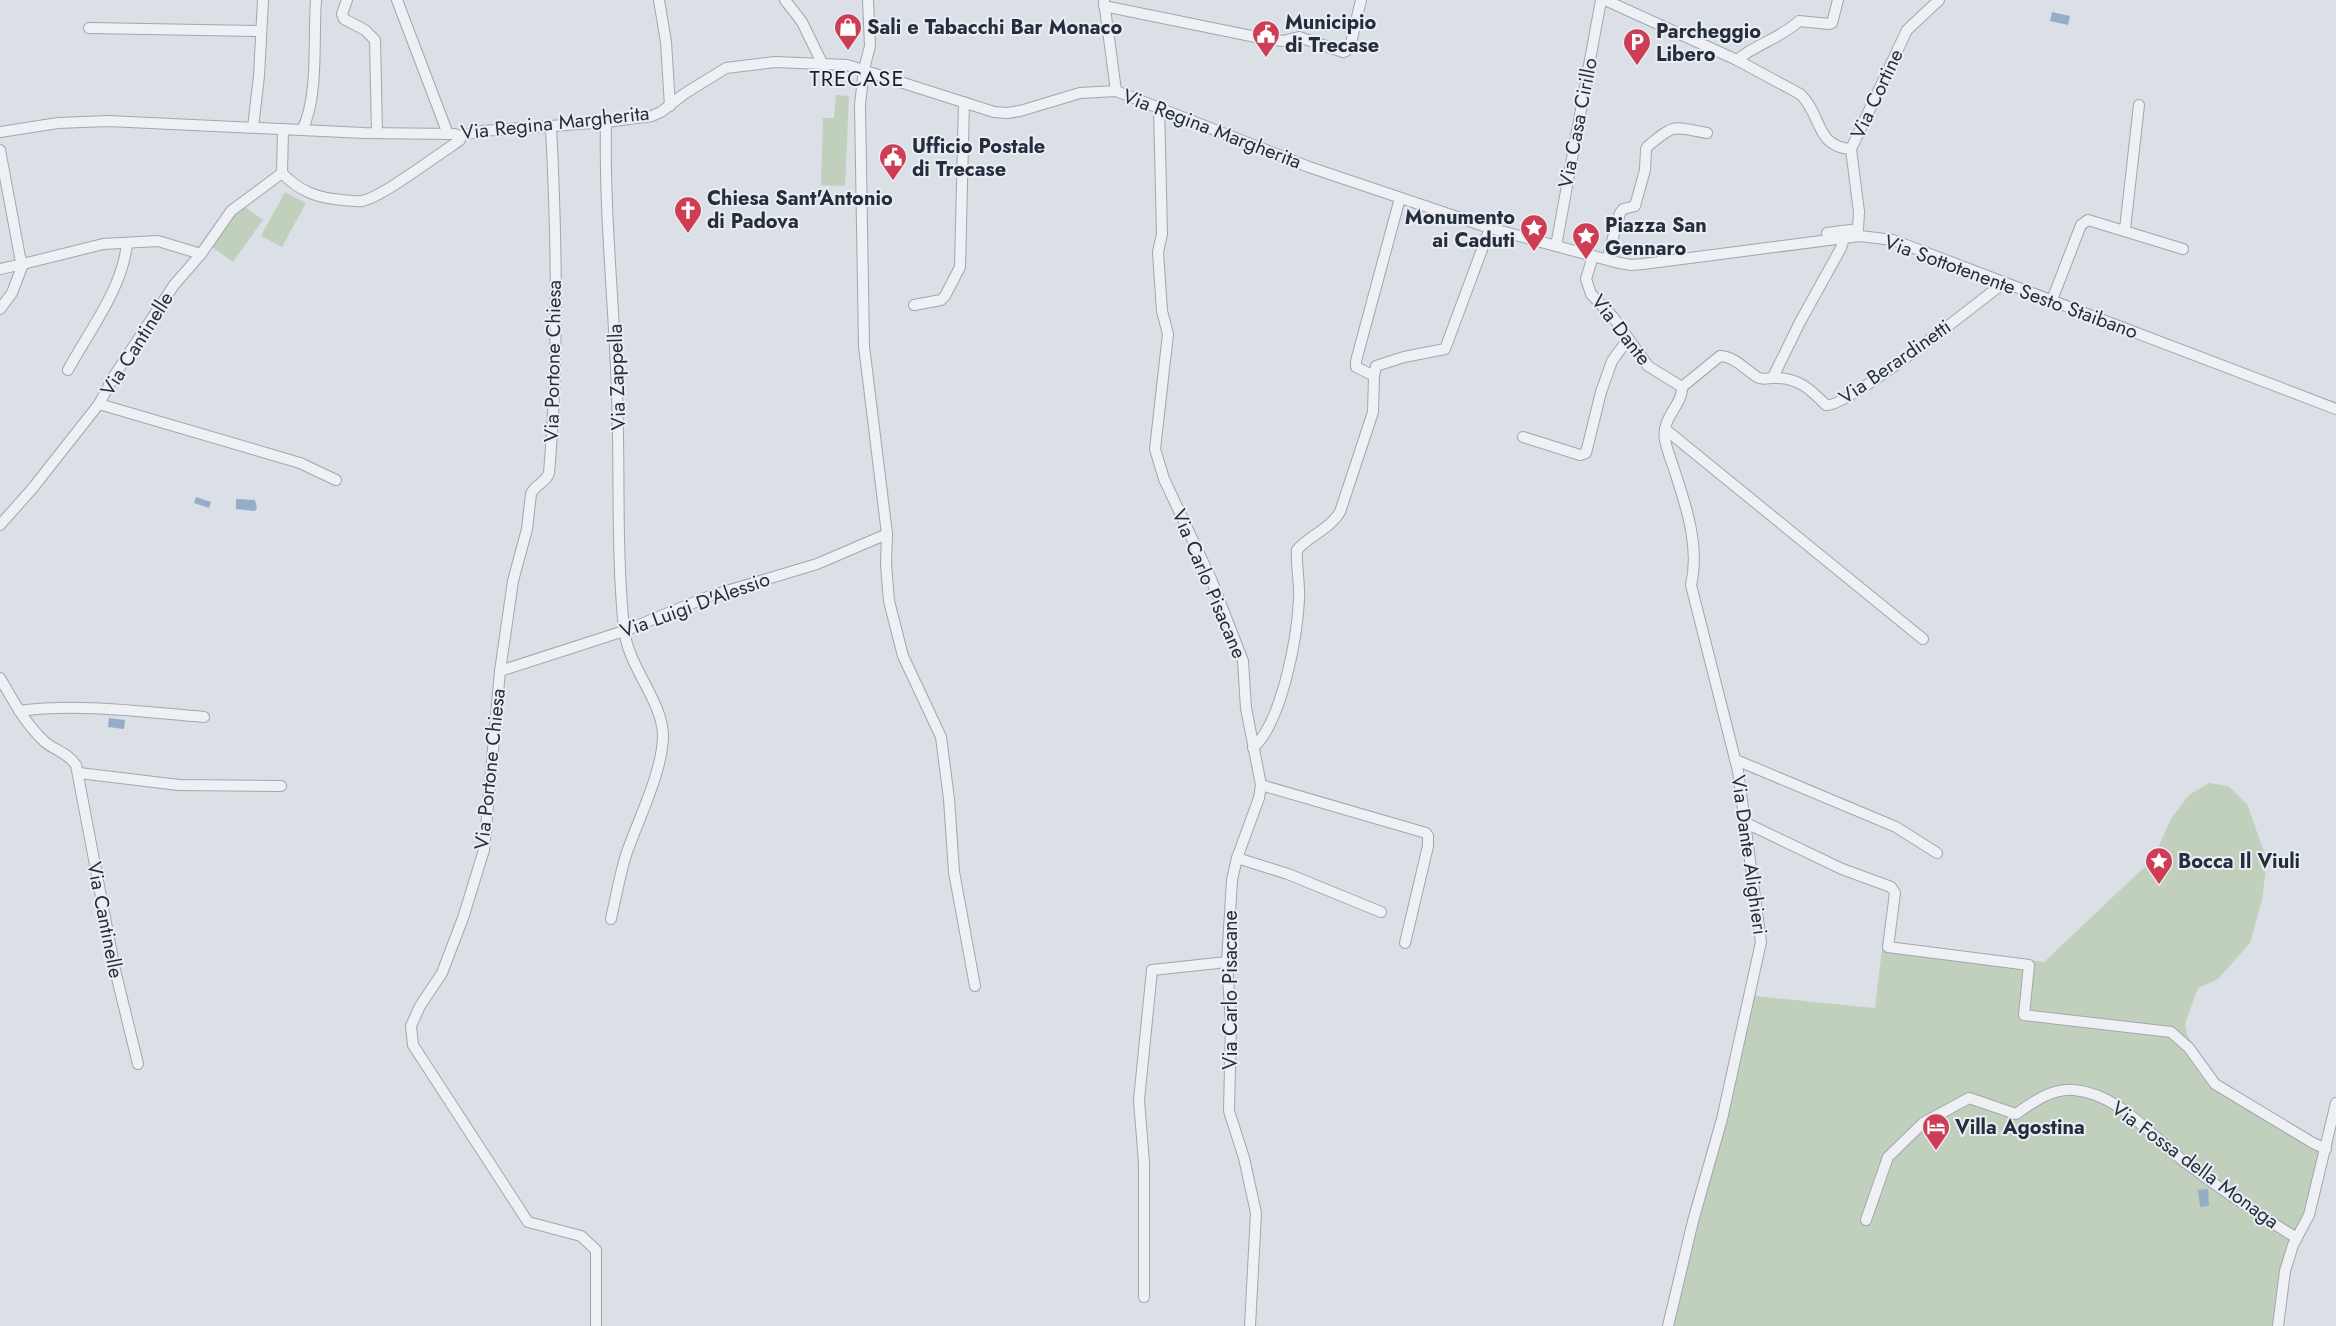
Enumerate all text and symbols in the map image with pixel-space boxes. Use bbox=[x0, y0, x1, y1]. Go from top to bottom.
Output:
place label: Municipio di Trecase bbox=[1285, 8, 1379, 60]
shop icon: Sali e Tabacchi Bar Monaco bbox=[833, 12, 863, 51]
place label: Sali e Tabacchi Bar Monaco bbox=[867, 13, 1122, 42]
place label: Parcheggio Libero bbox=[1656, 17, 1761, 69]
public building icon: Municipio di Trecase bbox=[1251, 19, 1281, 58]
parking icon: Parcheggio Libero bbox=[1622, 27, 1652, 66]
street label: Via Cortine bbox=[1844, 44, 1910, 144]
street label: Via Casa Cirillo bbox=[1551, 55, 1605, 191]
district label: TRECASE bbox=[809, 62, 905, 94]
street label: Via Regina Margherita bbox=[1118, 82, 1306, 176]
street label: Via Regina Margherita bbox=[459, 99, 651, 147]
place label: Ufficio Postale di Trecase bbox=[912, 132, 1045, 184]
public building icon: Ufficio Postale di Trecase bbox=[878, 142, 908, 181]
place label: Chiesa Sant'Antonio di Padova bbox=[707, 184, 893, 236]
church icon: Chiesa Sant'Antonio di Padova bbox=[673, 195, 703, 234]
place label: Monumento ai Caduti bbox=[1405, 203, 1515, 255]
place label: Piazza San Gennaro bbox=[1605, 211, 1707, 263]
place icon: Monumento ai Caduti bbox=[1519, 213, 1549, 252]
place icon: Piazza San Gennaro bbox=[1571, 221, 1601, 260]
street label: Via Sottotenente Sesto Staibano bbox=[1880, 228, 2142, 346]
street label: Via Portone Chiesa bbox=[537, 280, 569, 442]
street label: Via Cantinelle bbox=[93, 286, 181, 402]
street label: Via Dante bbox=[1584, 288, 1658, 372]
street label: Via Berardinetti bbox=[1833, 313, 1957, 411]
street label: Via Zappella bbox=[601, 323, 633, 431]
street label: Via Carlo Pisacane bbox=[1164, 505, 1254, 663]
street label: Via Luigi D'Alessio bbox=[616, 564, 774, 646]
street label: Via Portone Chiesa bbox=[467, 687, 513, 851]
street label: Via Dante Alighieri bbox=[1723, 773, 1775, 937]
place icon: Bocca Il Viuli bbox=[2144, 846, 2174, 885]
place label: Bocca Il Viuli bbox=[2178, 847, 2300, 876]
street label: Via Cantinelle bbox=[79, 859, 131, 981]
street label: Via Carlo Pisacane bbox=[1216, 910, 1245, 1070]
street label: Via Fossa della Monaga bbox=[2105, 1094, 2285, 1236]
hotel icon: Villa Agostina bbox=[1921, 1112, 1951, 1151]
place label: Villa Agostina bbox=[1954, 1113, 2085, 1142]

